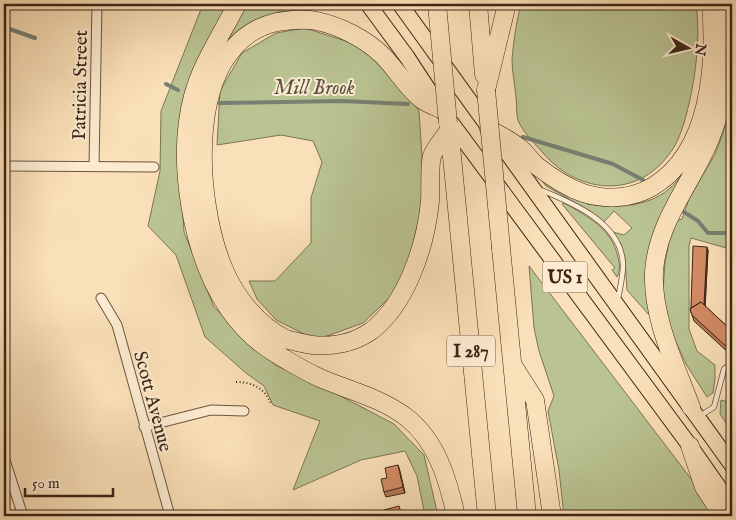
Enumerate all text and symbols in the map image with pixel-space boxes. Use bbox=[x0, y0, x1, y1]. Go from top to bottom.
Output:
north arrow bbox=[664, 22, 714, 72]
street label: Patricia Street bbox=[68, 29, 94, 140]
text: N bbox=[690, 41, 710, 57]
water label: Mill Brook bbox=[273, 76, 355, 101]
road number: US 1 bbox=[542, 262, 588, 292]
road number: I 287 bbox=[447, 336, 495, 366]
street label: Scott Avenue bbox=[127, 348, 177, 455]
scale bar bbox=[25, 465, 112, 497]
text: 50 m bbox=[32, 474, 60, 493]

